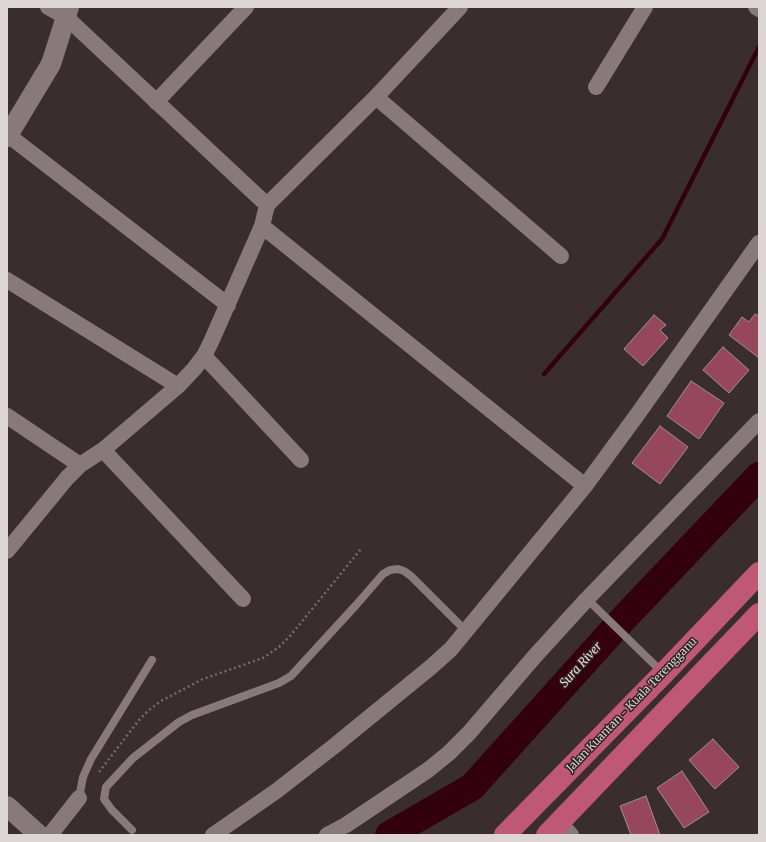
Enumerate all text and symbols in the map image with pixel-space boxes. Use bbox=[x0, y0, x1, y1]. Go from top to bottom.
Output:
street label: Jalan Kuantan - Kuala Terengganu bbox=[564, 635, 700, 775]
water label: Sura River bbox=[557, 640, 605, 690]

